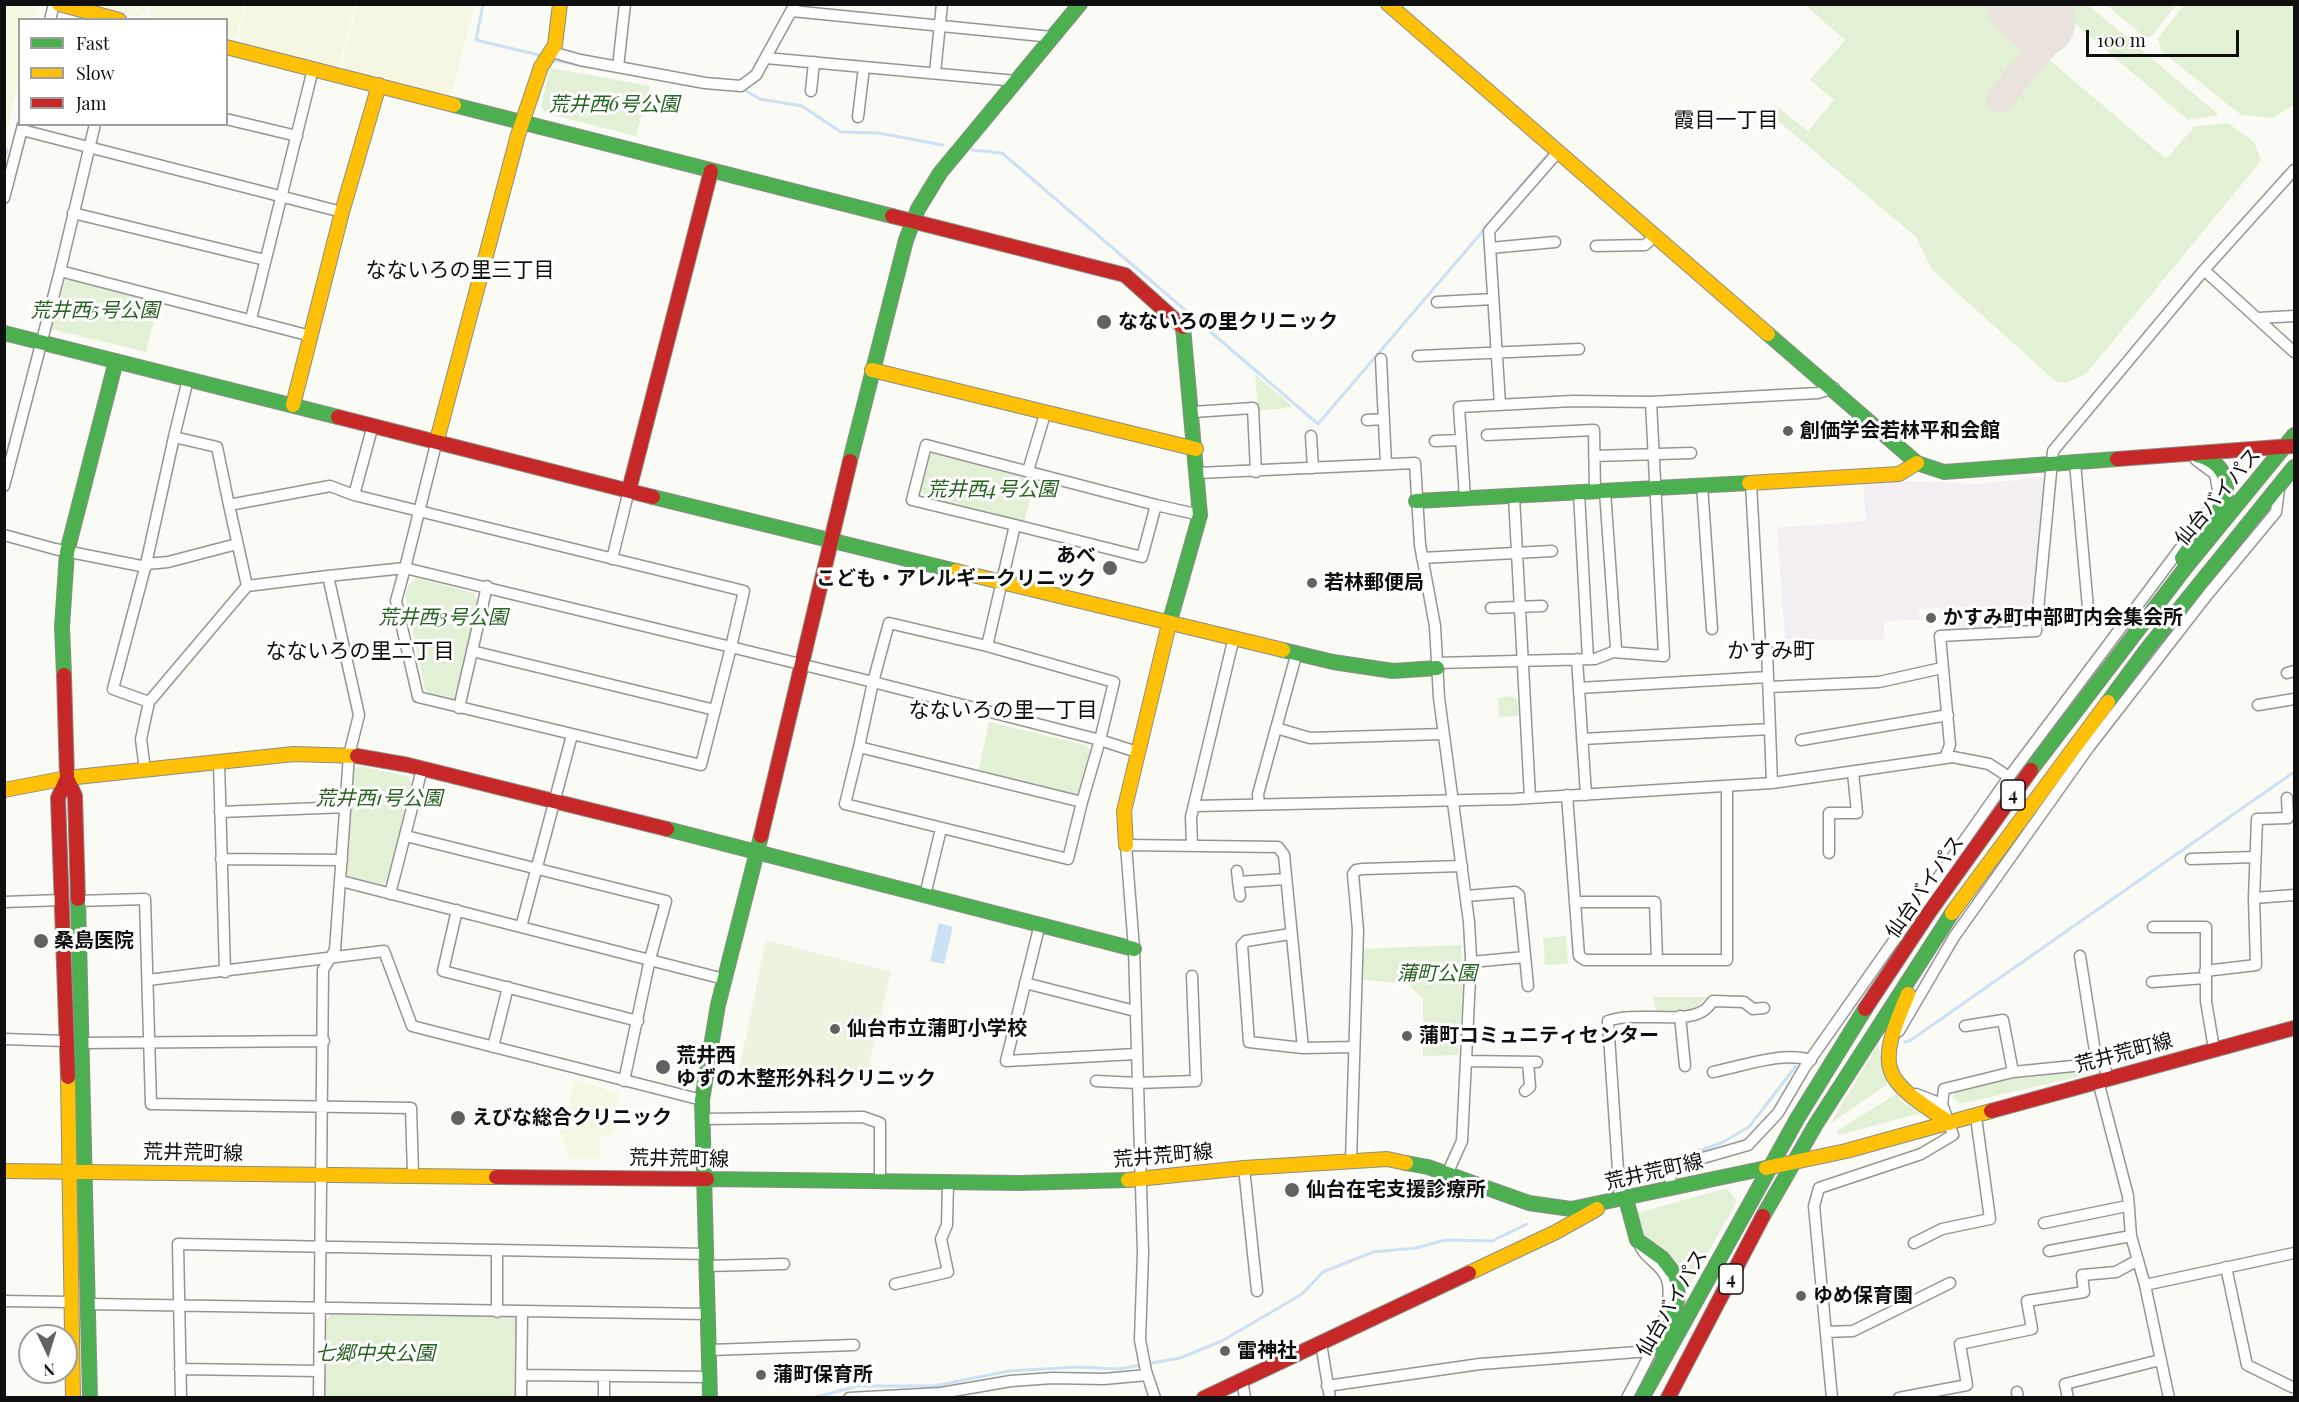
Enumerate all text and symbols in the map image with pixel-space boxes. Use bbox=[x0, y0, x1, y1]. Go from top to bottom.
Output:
legend bbox=[18, 18, 228, 126]
scale bar bbox=[2089, 18, 2242, 56]
text: 100 m bbox=[2097, 28, 2146, 52]
text: Fast bbox=[76, 31, 109, 55]
text: Slow bbox=[76, 61, 114, 85]
text: Jam bbox=[76, 91, 106, 115]
park label: 荒井西6号公園 bbox=[549, 93, 679, 117]
district label: 霞目一丁目 bbox=[1674, 107, 1778, 133]
district label: なないろの里三丁目 bbox=[366, 257, 554, 283]
park label: 荒井西5号公園 bbox=[30, 299, 160, 323]
place label: なないろの里クリニック bbox=[1118, 310, 1338, 334]
marker: なないろの里クリニック bbox=[1095, 313, 1113, 331]
place label: 創価学会若林平和会館 bbox=[1800, 419, 2000, 443]
marker: 創価学会若林平和会館 bbox=[1781, 424, 1795, 438]
street label: 仙台バイパス bbox=[2170, 443, 2266, 551]
park label: 荒井西4号公園 bbox=[927, 478, 1057, 502]
place label: あべ こども・アレルギークリニック bbox=[816, 544, 1096, 591]
marker: あべ こども・アレルギークリニック bbox=[1101, 559, 1119, 577]
place label: 若林郵便局 bbox=[1324, 571, 1424, 595]
marker: 若林郵便局 bbox=[1305, 576, 1319, 590]
park label: 荒井西3号公園 bbox=[378, 606, 508, 630]
place label: かすみ町中部町内会集会所 bbox=[1943, 606, 2183, 630]
marker: かすみ町中部町内会集会所 bbox=[1924, 611, 1938, 625]
district label: なないろの里二丁目 bbox=[266, 638, 454, 664]
district label: かすみ町 bbox=[1727, 638, 1815, 664]
district label: なないろの里一丁目 bbox=[909, 697, 1097, 723]
road number: 4 bbox=[2001, 780, 2025, 810]
park label: 荒井西1号公園 bbox=[316, 787, 442, 811]
street label: 仙台バイパス bbox=[1881, 831, 1969, 943]
place label: 桑島医院 bbox=[54, 929, 134, 953]
marker: 桑島医院 bbox=[32, 932, 50, 950]
park label: 蒲町公園 bbox=[1397, 962, 1477, 986]
place label: 仙台市立蒲町小学校 bbox=[847, 1017, 1027, 1041]
marker: 仙台市立蒲町小学校 bbox=[828, 1022, 842, 1036]
place label: 蒲町コミュニティセンター bbox=[1419, 1024, 1659, 1048]
street label: 荒井荒町線 bbox=[2073, 1028, 2175, 1078]
marker: 蒲町コミュニティセンター bbox=[1400, 1029, 1414, 1043]
place label: 荒井西 ゆずの木整形外科クリニック bbox=[676, 1044, 936, 1091]
marker: 荒井西 ゆずの木整形外科クリニック bbox=[654, 1058, 672, 1076]
place label: えびな総合クリニック bbox=[472, 1106, 672, 1130]
marker: えびな総合クリニック bbox=[449, 1109, 467, 1127]
street label: 荒井荒町線 bbox=[143, 1140, 243, 1166]
street label: 荒井荒町線 bbox=[1112, 1140, 1214, 1172]
street label: 荒井荒町線 bbox=[629, 1146, 729, 1172]
street label: 荒井荒町線 bbox=[1603, 1149, 1705, 1195]
place label: 仙台在宅支援診療所 bbox=[1306, 1178, 1486, 1202]
marker: 仙台在宅支援診療所 bbox=[1283, 1181, 1301, 1199]
street label: 仙台バイパス bbox=[1632, 1245, 1712, 1361]
road number: 4 bbox=[1719, 1264, 1743, 1294]
place label: ゆめ保育園 bbox=[1813, 1284, 1913, 1308]
marker: ゆめ保育園 bbox=[1794, 1289, 1808, 1303]
north arrow bbox=[18, 1324, 78, 1384]
place label: 雷神社 bbox=[1237, 1339, 1297, 1363]
park label: 七郷中央公園 bbox=[315, 1342, 435, 1366]
marker: 雷神社 bbox=[1218, 1344, 1232, 1358]
text: N bbox=[43, 1360, 56, 1381]
place label: 蒲町保育所 bbox=[773, 1363, 873, 1387]
marker: 蒲町保育所 bbox=[754, 1368, 768, 1382]

